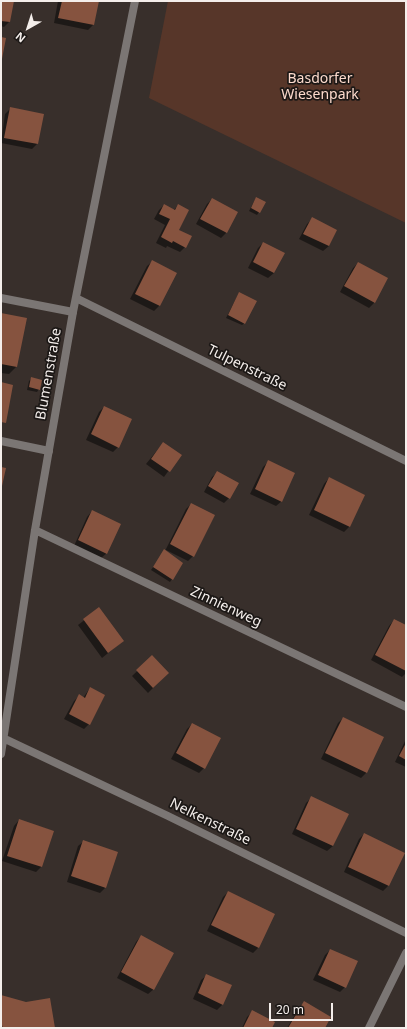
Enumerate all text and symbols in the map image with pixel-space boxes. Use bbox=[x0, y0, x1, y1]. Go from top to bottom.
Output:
north arrow bbox=[8, 8, 48, 48]
text: N bbox=[12, 29, 28, 46]
park label: Basdorfer Wiesenpark bbox=[281, 71, 359, 104]
street label: Blumenstraße bbox=[33, 327, 65, 421]
street label: Tulpenstraße bbox=[205, 342, 289, 394]
street label: Zinnienweg bbox=[188, 583, 264, 631]
street label: Nelkenstraße bbox=[167, 795, 253, 849]
scale bar bbox=[271, 995, 335, 1021]
text: 20 m bbox=[276, 1001, 304, 1018]

